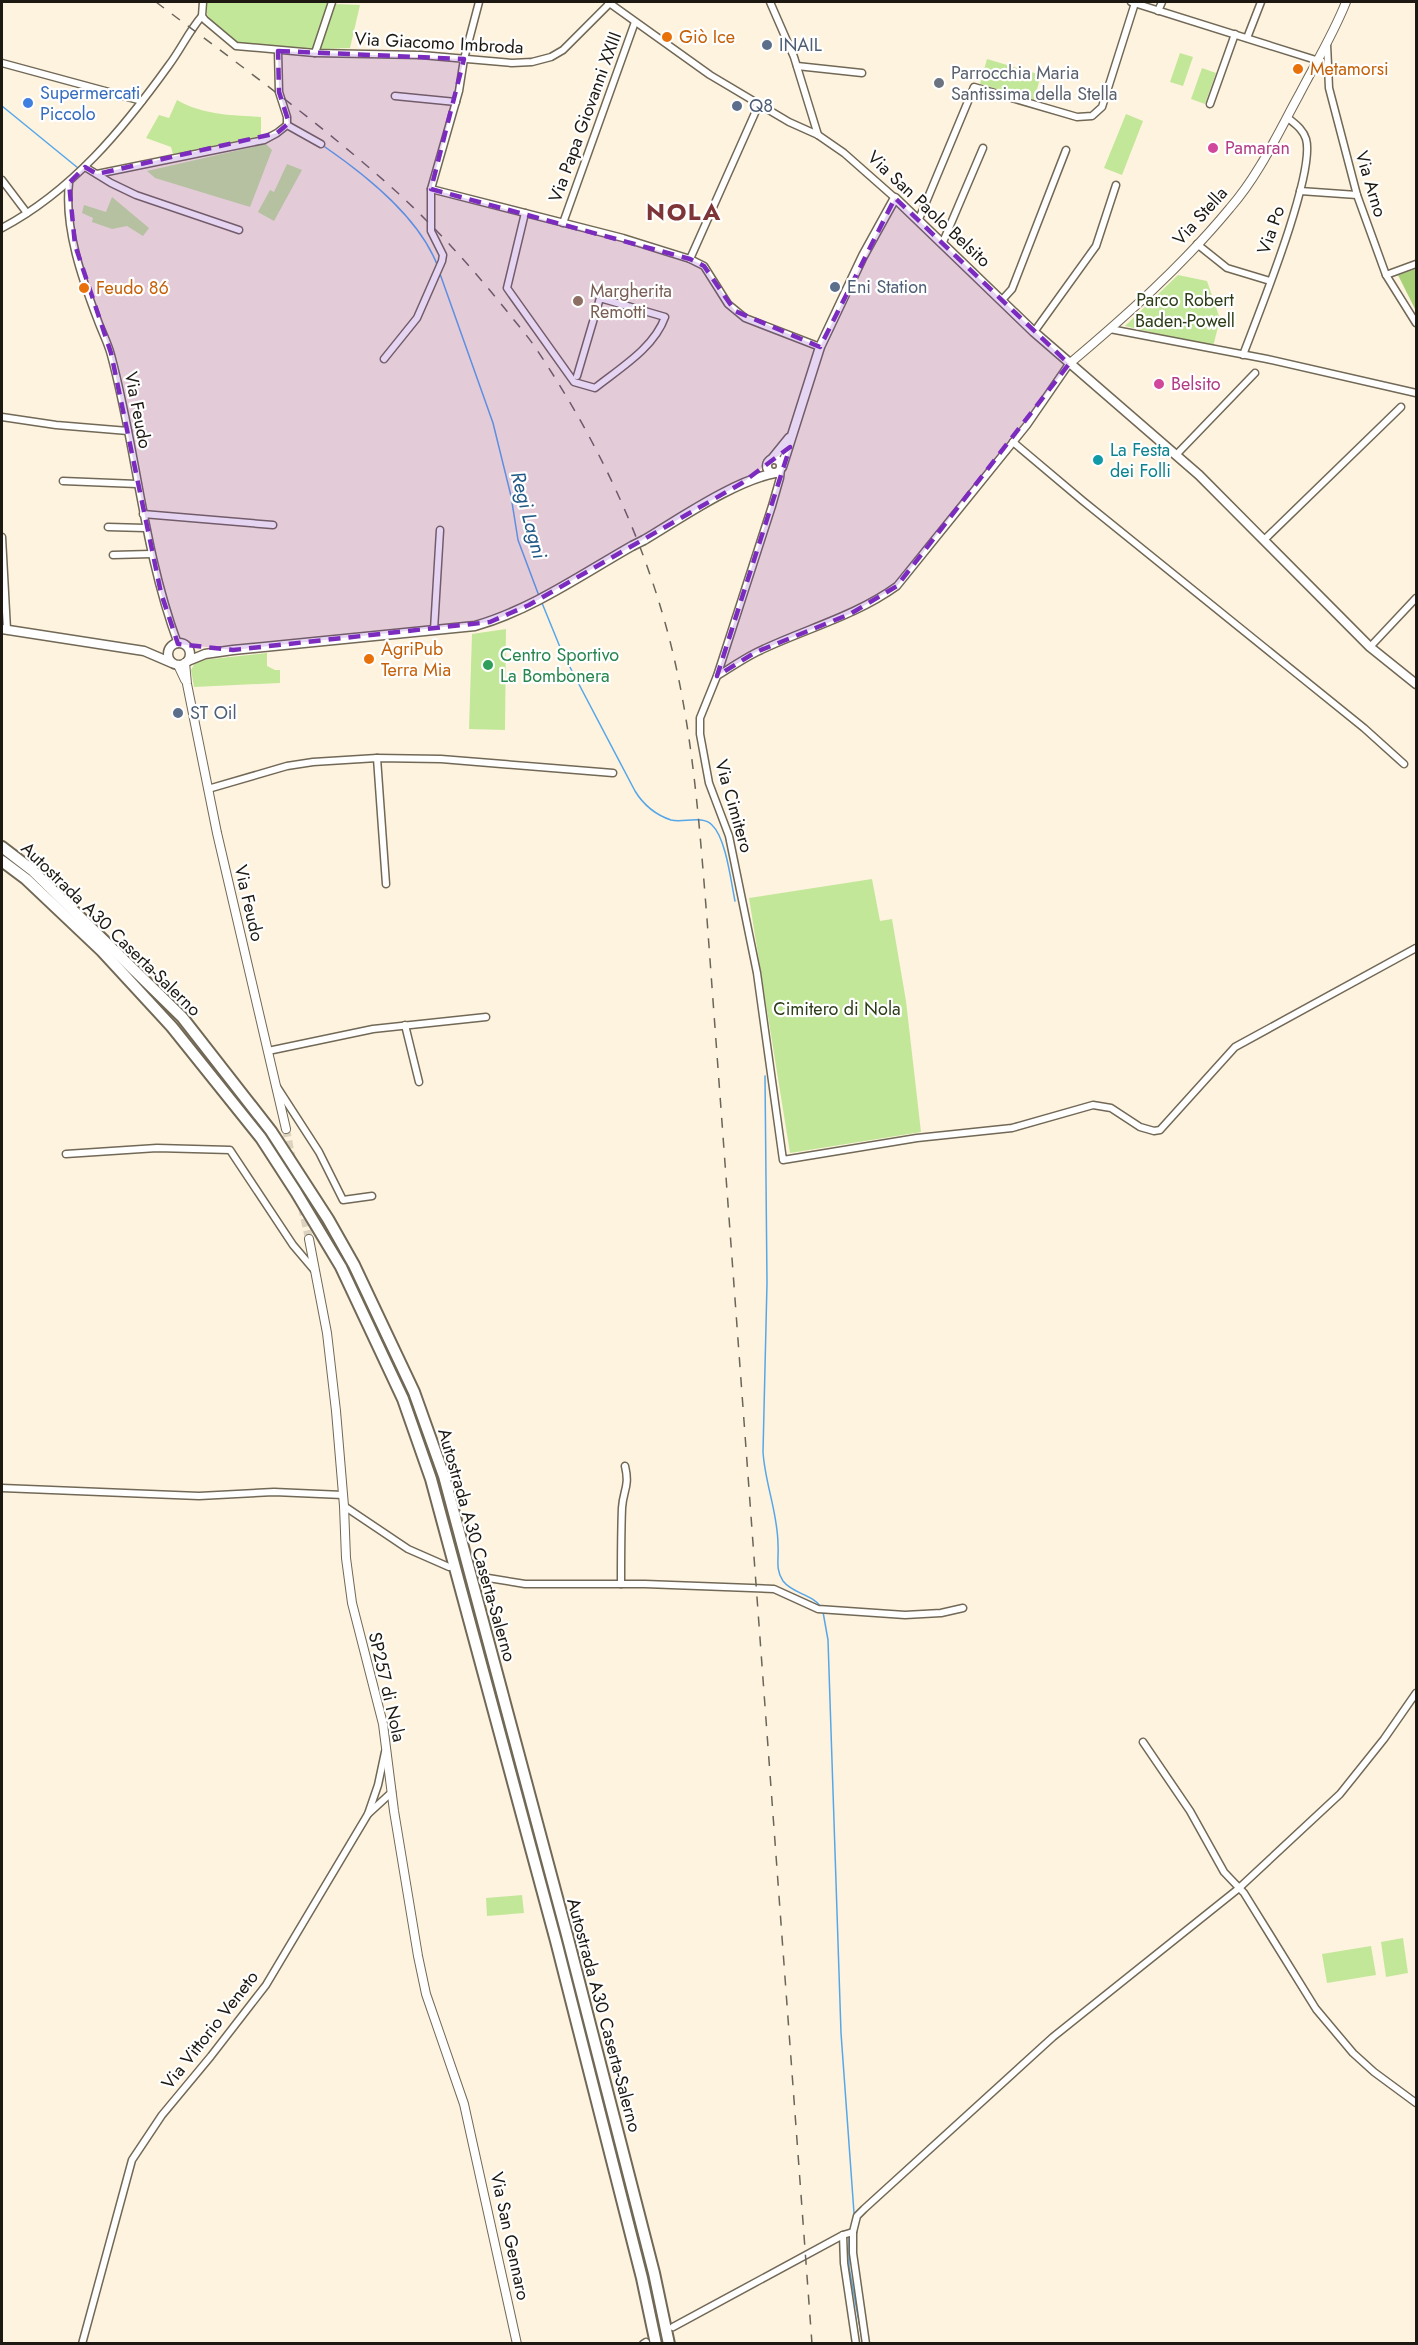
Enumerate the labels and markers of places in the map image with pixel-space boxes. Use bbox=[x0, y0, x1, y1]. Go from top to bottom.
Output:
place label: Giò Ice bbox=[679, 24, 735, 50]
marker: Giò Ice bbox=[660, 30, 674, 44]
place label: INAIL bbox=[779, 32, 822, 58]
marker: INAIL bbox=[760, 38, 774, 52]
place label: Metamorsi bbox=[1310, 56, 1389, 82]
place label: Parrocchia Maria Santissima della Stella bbox=[951, 60, 1118, 107]
marker: Metamorsi bbox=[1291, 62, 1305, 76]
marker: Parrocchia Maria Santissima della Stella bbox=[932, 76, 946, 90]
place label: Supermercati Piccolo bbox=[40, 80, 141, 127]
place label: Q8 bbox=[749, 93, 773, 119]
marker: Supermercati Piccolo bbox=[21, 96, 35, 110]
marker: Q8 bbox=[730, 99, 744, 113]
place label: Pamaran bbox=[1225, 135, 1290, 161]
marker: Pamaran bbox=[1206, 141, 1220, 155]
place label: Eni Station bbox=[847, 274, 928, 300]
place label: Feudo 86 bbox=[96, 275, 169, 301]
place label: Margherita Remotti bbox=[590, 278, 672, 325]
marker: Eni Station bbox=[828, 280, 842, 294]
marker: Feudo 86 bbox=[77, 281, 91, 295]
marker: Margherita Remotti bbox=[571, 294, 585, 308]
place label: Belsito bbox=[1171, 371, 1221, 397]
marker: Belsito bbox=[1152, 377, 1166, 391]
place label: La Festa dei Folli bbox=[1110, 437, 1171, 484]
marker: La Festa dei Folli bbox=[1091, 453, 1105, 467]
place label: AgriPub Terra Mia bbox=[381, 636, 451, 683]
place label: Centro Sportivo La Bombonera bbox=[500, 642, 619, 689]
marker: AgriPub Terra Mia bbox=[362, 652, 376, 666]
marker: Centro Sportivo La Bombonera bbox=[481, 658, 495, 672]
place label: ST Oil bbox=[190, 700, 237, 726]
marker: ST Oil bbox=[171, 706, 185, 720]

